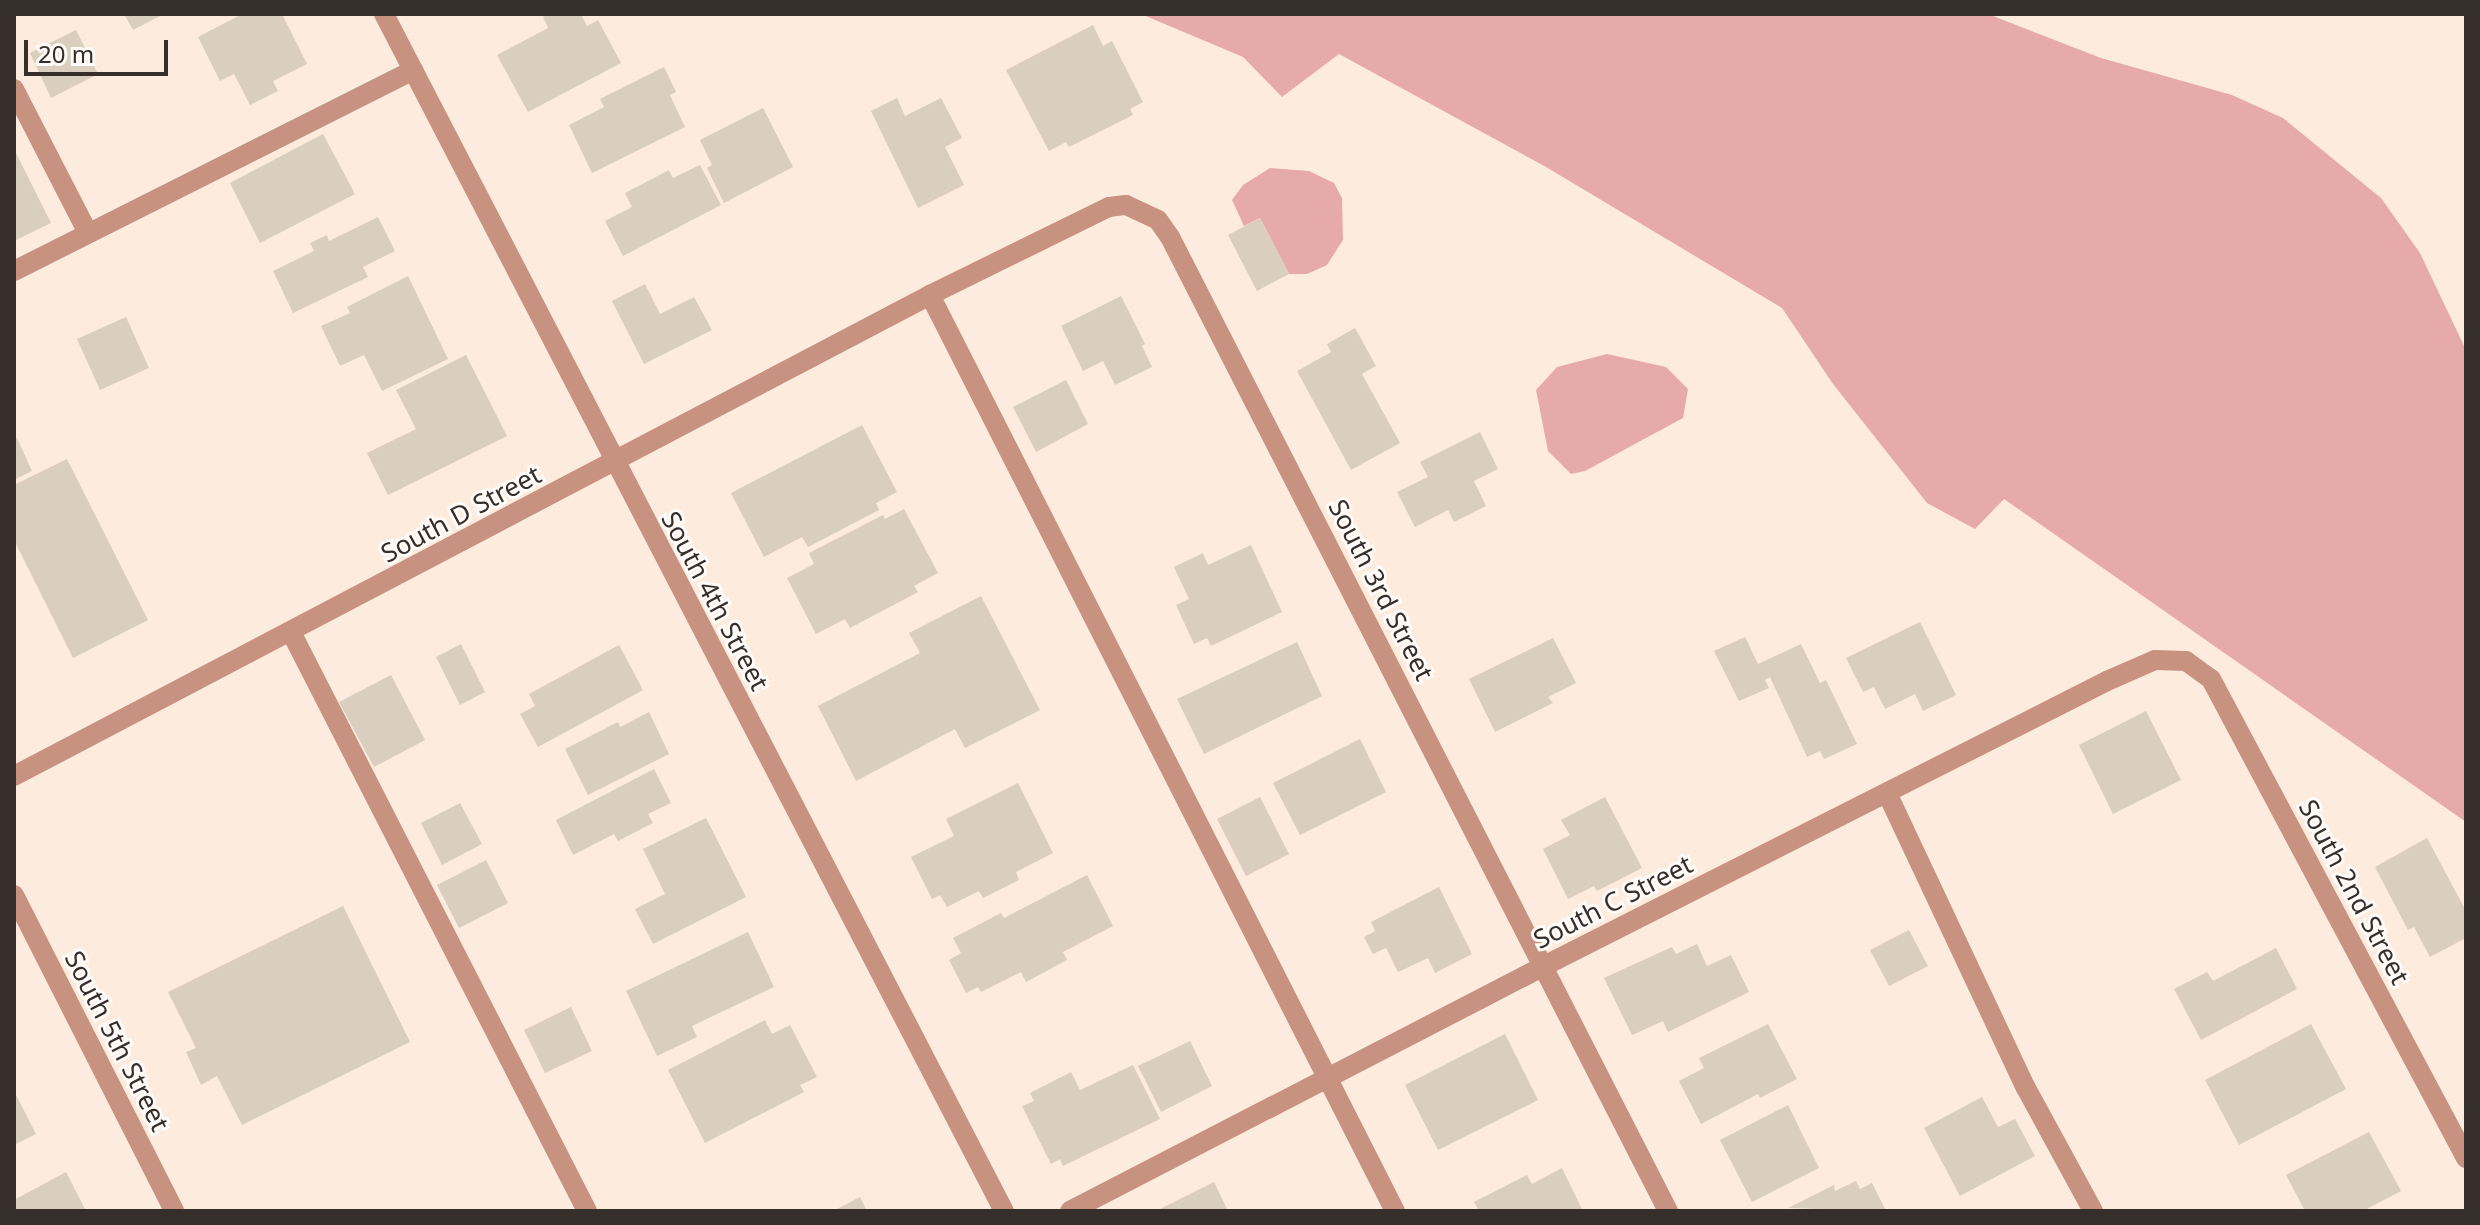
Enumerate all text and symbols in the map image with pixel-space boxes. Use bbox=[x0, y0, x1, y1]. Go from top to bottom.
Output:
scale bar bbox=[28, 24, 172, 74]
text: 20 m bbox=[38, 37, 94, 70]
street label: South D Street bbox=[376, 459, 546, 569]
street label: South 3rd Street bbox=[1322, 494, 1440, 686]
street label: South 4th Street bbox=[655, 506, 775, 696]
street label: South 2nd Street bbox=[2292, 794, 2416, 990]
street label: South C Street bbox=[1528, 849, 1698, 955]
street label: South 5th Street bbox=[58, 946, 176, 1136]

